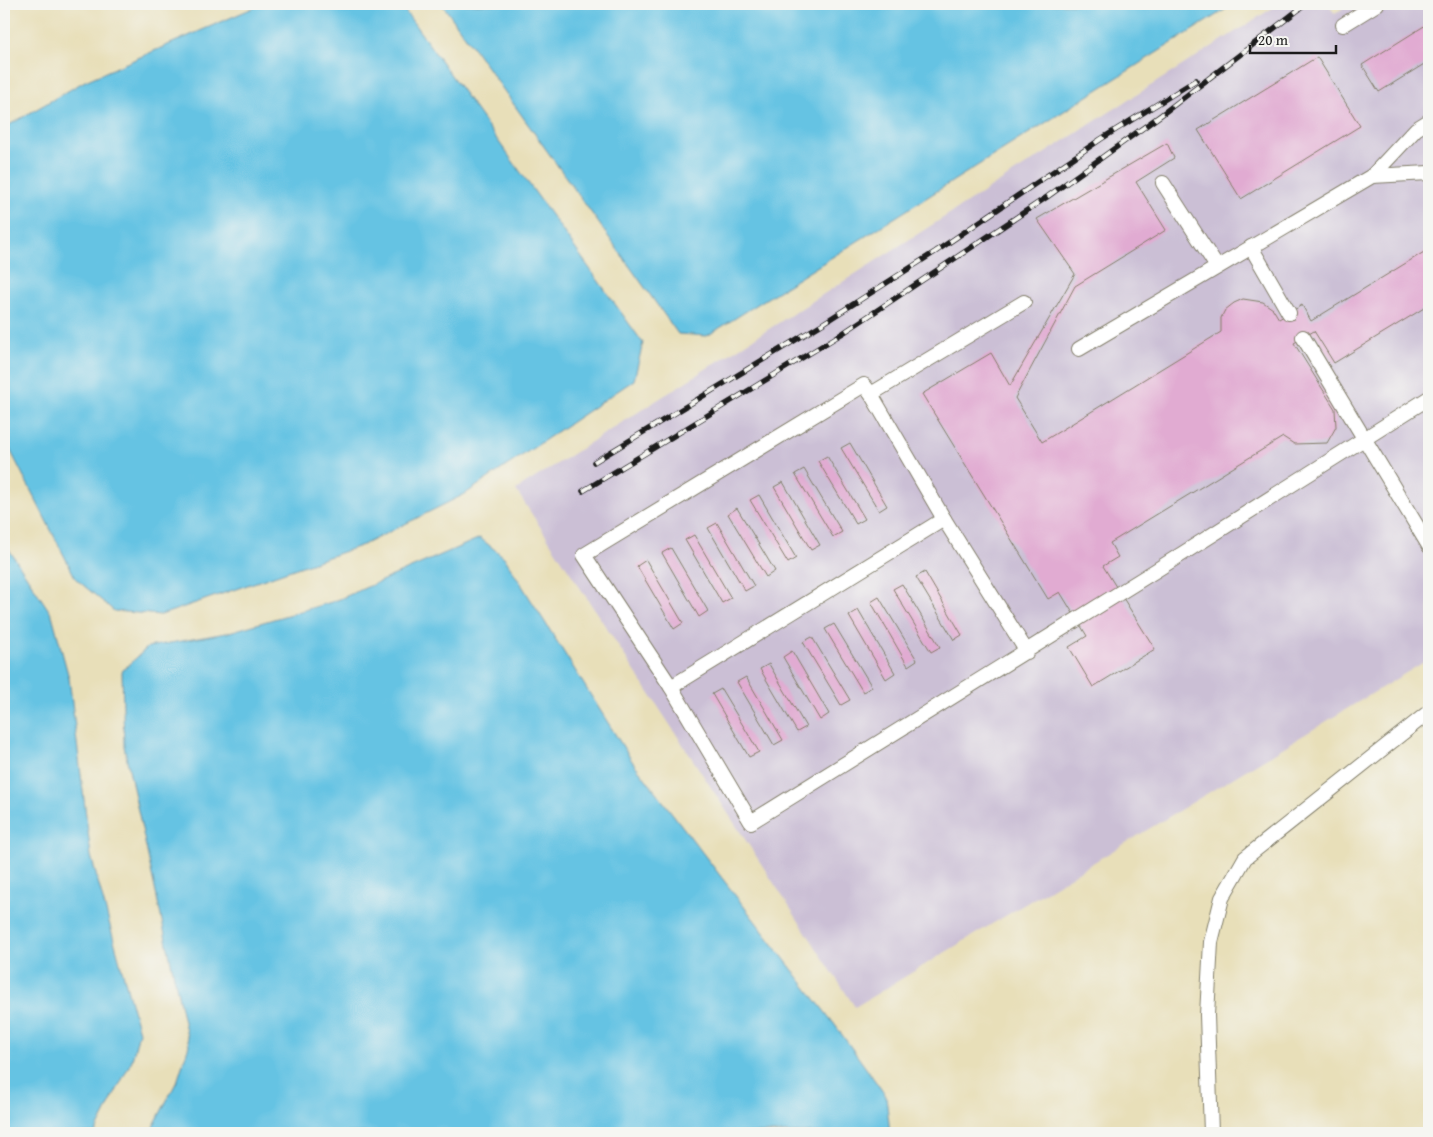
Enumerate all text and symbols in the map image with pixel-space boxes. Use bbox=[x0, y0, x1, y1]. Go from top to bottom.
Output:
scale bar bbox=[1250, 22, 1337, 54]
text: 20 m bbox=[1258, 29, 1289, 50]

